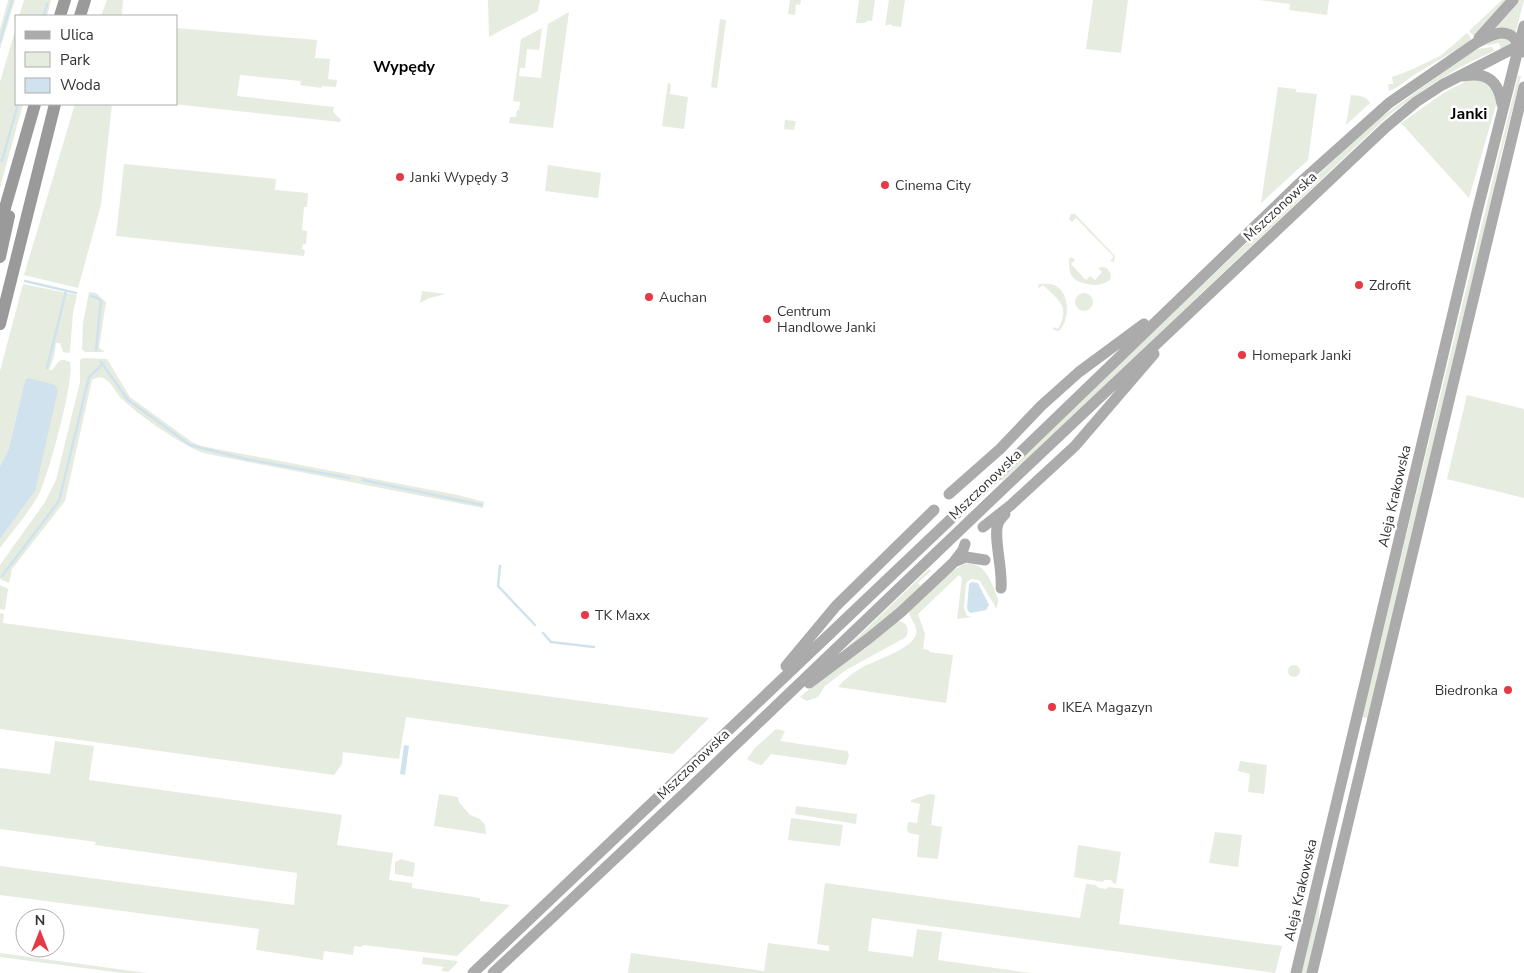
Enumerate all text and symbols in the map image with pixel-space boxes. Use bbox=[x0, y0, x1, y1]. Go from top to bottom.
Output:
legend bbox=[15, 15, 178, 105]
text: Ulica bbox=[60, 25, 94, 45]
text: Park bbox=[60, 50, 90, 70]
district label: Wypędy bbox=[373, 56, 436, 78]
text: Woda bbox=[60, 75, 101, 95]
district label: Janki bbox=[1450, 103, 1487, 125]
street label: Mszczonowska bbox=[1240, 167, 1321, 245]
place label: Janki Wypędy 3 bbox=[409, 168, 509, 187]
marker: Janki Wypędy 3 bbox=[394, 171, 406, 183]
place label: Cinema City bbox=[895, 176, 972, 195]
marker: Cinema City bbox=[879, 179, 891, 191]
place label: Zdrofit bbox=[1369, 276, 1411, 295]
marker: Zdrofit bbox=[1353, 279, 1365, 291]
place label: Auchan bbox=[659, 288, 707, 307]
marker: Auchan bbox=[643, 291, 655, 303]
place label: Centrum Handlowe Janki bbox=[777, 302, 876, 337]
marker: Centrum Handlowe Janki bbox=[761, 313, 773, 325]
place label: Homepark Janki bbox=[1252, 346, 1351, 365]
marker: Homepark Janki bbox=[1236, 349, 1248, 361]
street label: Aleja Krakowska bbox=[1373, 443, 1415, 549]
street label: Mszczonowska bbox=[945, 445, 1026, 524]
place label: TK Maxx bbox=[595, 606, 651, 625]
marker: TK Maxx bbox=[579, 609, 591, 621]
place label: Biedronka bbox=[1435, 681, 1498, 700]
marker: Biedronka bbox=[1502, 684, 1514, 696]
place label: IKEA Magazyn bbox=[1062, 698, 1153, 717]
marker: IKEA Magazyn bbox=[1046, 701, 1058, 713]
street label: Mszczonowska bbox=[653, 725, 734, 804]
street label: Aleja Krakowska bbox=[1279, 837, 1321, 943]
north arrow bbox=[15, 908, 65, 958]
text: N bbox=[35, 911, 45, 930]

